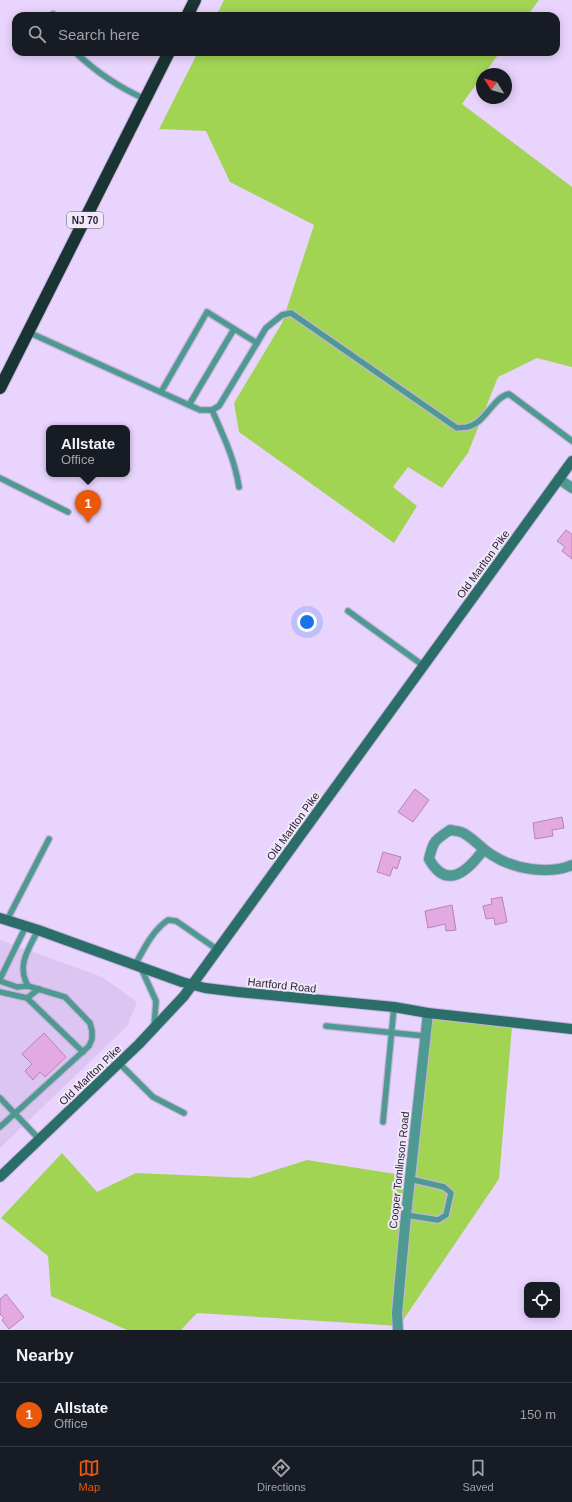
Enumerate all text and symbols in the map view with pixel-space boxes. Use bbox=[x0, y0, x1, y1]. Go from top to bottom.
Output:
search box bbox=[12, 12, 560, 56]
icon: search bbox=[26, 23, 48, 45]
text: Search here bbox=[58, 26, 140, 43]
north arrow bbox=[476, 68, 512, 104]
road number: NJ 70 bbox=[67, 212, 103, 228]
popup bbox=[46, 425, 130, 477]
text: Allstate bbox=[61, 435, 115, 452]
text: Office bbox=[61, 452, 95, 467]
pin: 1 bbox=[75, 490, 101, 523]
street label: Old Marlton Pike bbox=[454, 528, 512, 600]
your location bbox=[297, 612, 317, 632]
street label: Old Marlton Pike bbox=[264, 790, 322, 862]
street label: Hartford Road bbox=[247, 975, 317, 995]
street label: Old Marlton Pike bbox=[57, 1042, 123, 1108]
street label: Cooper Tomlinson Road bbox=[387, 1111, 411, 1229]
map controls bbox=[524, 1282, 560, 1318]
button: locate bbox=[524, 1282, 560, 1318]
text: Nearby bbox=[16, 1346, 74, 1365]
text: Allstate bbox=[54, 1399, 108, 1416]
text: 1 bbox=[25, 1407, 33, 1422]
text: 150 m bbox=[520, 1407, 556, 1422]
text: Office bbox=[54, 1416, 88, 1431]
tab: Map bbox=[78, 1457, 100, 1493]
tab: Directions bbox=[257, 1457, 306, 1493]
tab: Saved bbox=[462, 1457, 494, 1493]

